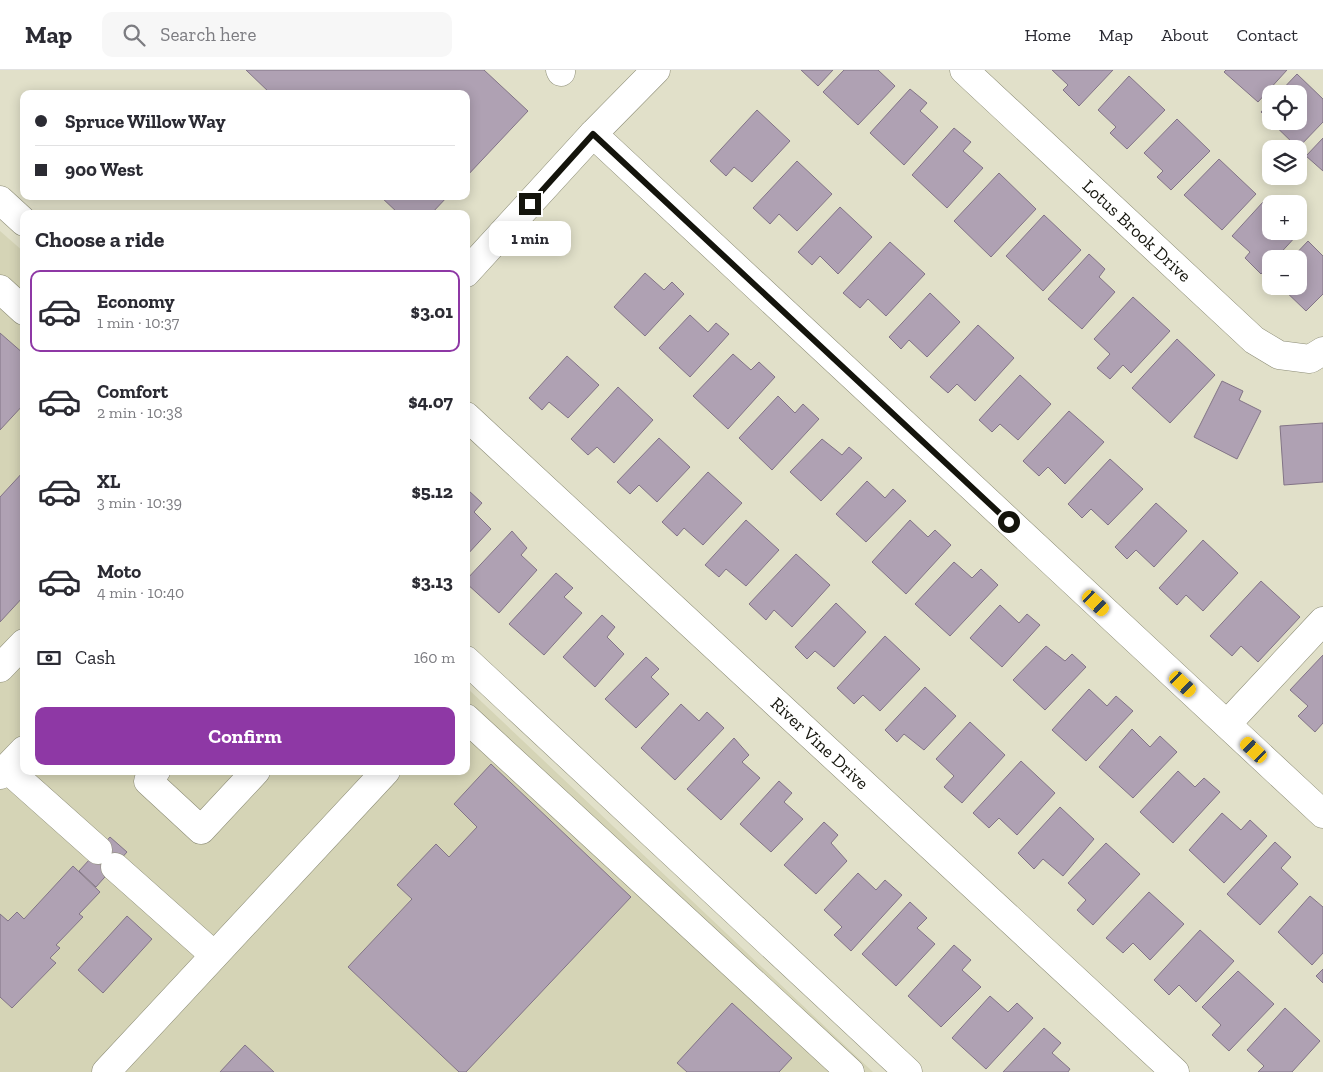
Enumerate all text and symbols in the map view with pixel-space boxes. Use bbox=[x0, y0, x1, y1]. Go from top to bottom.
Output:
search box bbox=[102, 12, 452, 57]
text: Map bbox=[25, 20, 72, 49]
icon: search bbox=[120, 21, 148, 49]
text: Search here bbox=[160, 23, 257, 46]
text: Home bbox=[1024, 24, 1071, 46]
text: Map bbox=[1099, 24, 1133, 46]
text: About bbox=[1161, 24, 1208, 46]
text: Contact bbox=[1236, 24, 1298, 46]
map controls bbox=[1262, 85, 1307, 295]
button: locate bbox=[1262, 85, 1307, 130]
text: Spruce Willow Way bbox=[65, 110, 225, 133]
button: layers bbox=[1262, 140, 1307, 185]
text: 900 West bbox=[65, 158, 143, 181]
street label: Lotus Brook Drive bbox=[1078, 175, 1196, 287]
route end bbox=[519, 193, 541, 215]
button: + bbox=[1262, 195, 1307, 240]
callout: 1 min bbox=[489, 222, 571, 256]
text: Choose a ride bbox=[35, 226, 165, 253]
text: 1 min bbox=[511, 229, 549, 248]
button: − bbox=[1262, 250, 1307, 295]
icon: car bbox=[37, 289, 82, 334]
text: Economy bbox=[97, 290, 175, 313]
text: $3.01 bbox=[411, 300, 453, 323]
text: 1 min · 10:37 bbox=[97, 313, 179, 332]
icon: car bbox=[37, 379, 82, 424]
text: Comfort bbox=[97, 380, 168, 403]
text: $4.07 bbox=[408, 390, 453, 413]
text: 2 min · 10:38 bbox=[97, 403, 183, 422]
icon: car bbox=[37, 469, 82, 514]
text: XL bbox=[97, 470, 120, 493]
text: $5.12 bbox=[412, 480, 453, 503]
text: 3 min · 10:39 bbox=[97, 493, 182, 512]
route start bbox=[998, 511, 1020, 533]
icon: car bbox=[37, 559, 82, 604]
text: Moto bbox=[97, 560, 141, 583]
text: $3.13 bbox=[411, 570, 453, 593]
text: 4 min · 10:40 bbox=[97, 583, 184, 602]
car bbox=[1079, 587, 1112, 619]
icon: cash bbox=[35, 644, 63, 672]
text: Cash bbox=[75, 646, 115, 669]
text: 160 m bbox=[414, 648, 455, 667]
car bbox=[1166, 668, 1199, 700]
street label: River Vine Drive bbox=[766, 693, 873, 794]
button: Confirm bbox=[35, 707, 455, 765]
car bbox=[1237, 734, 1270, 766]

